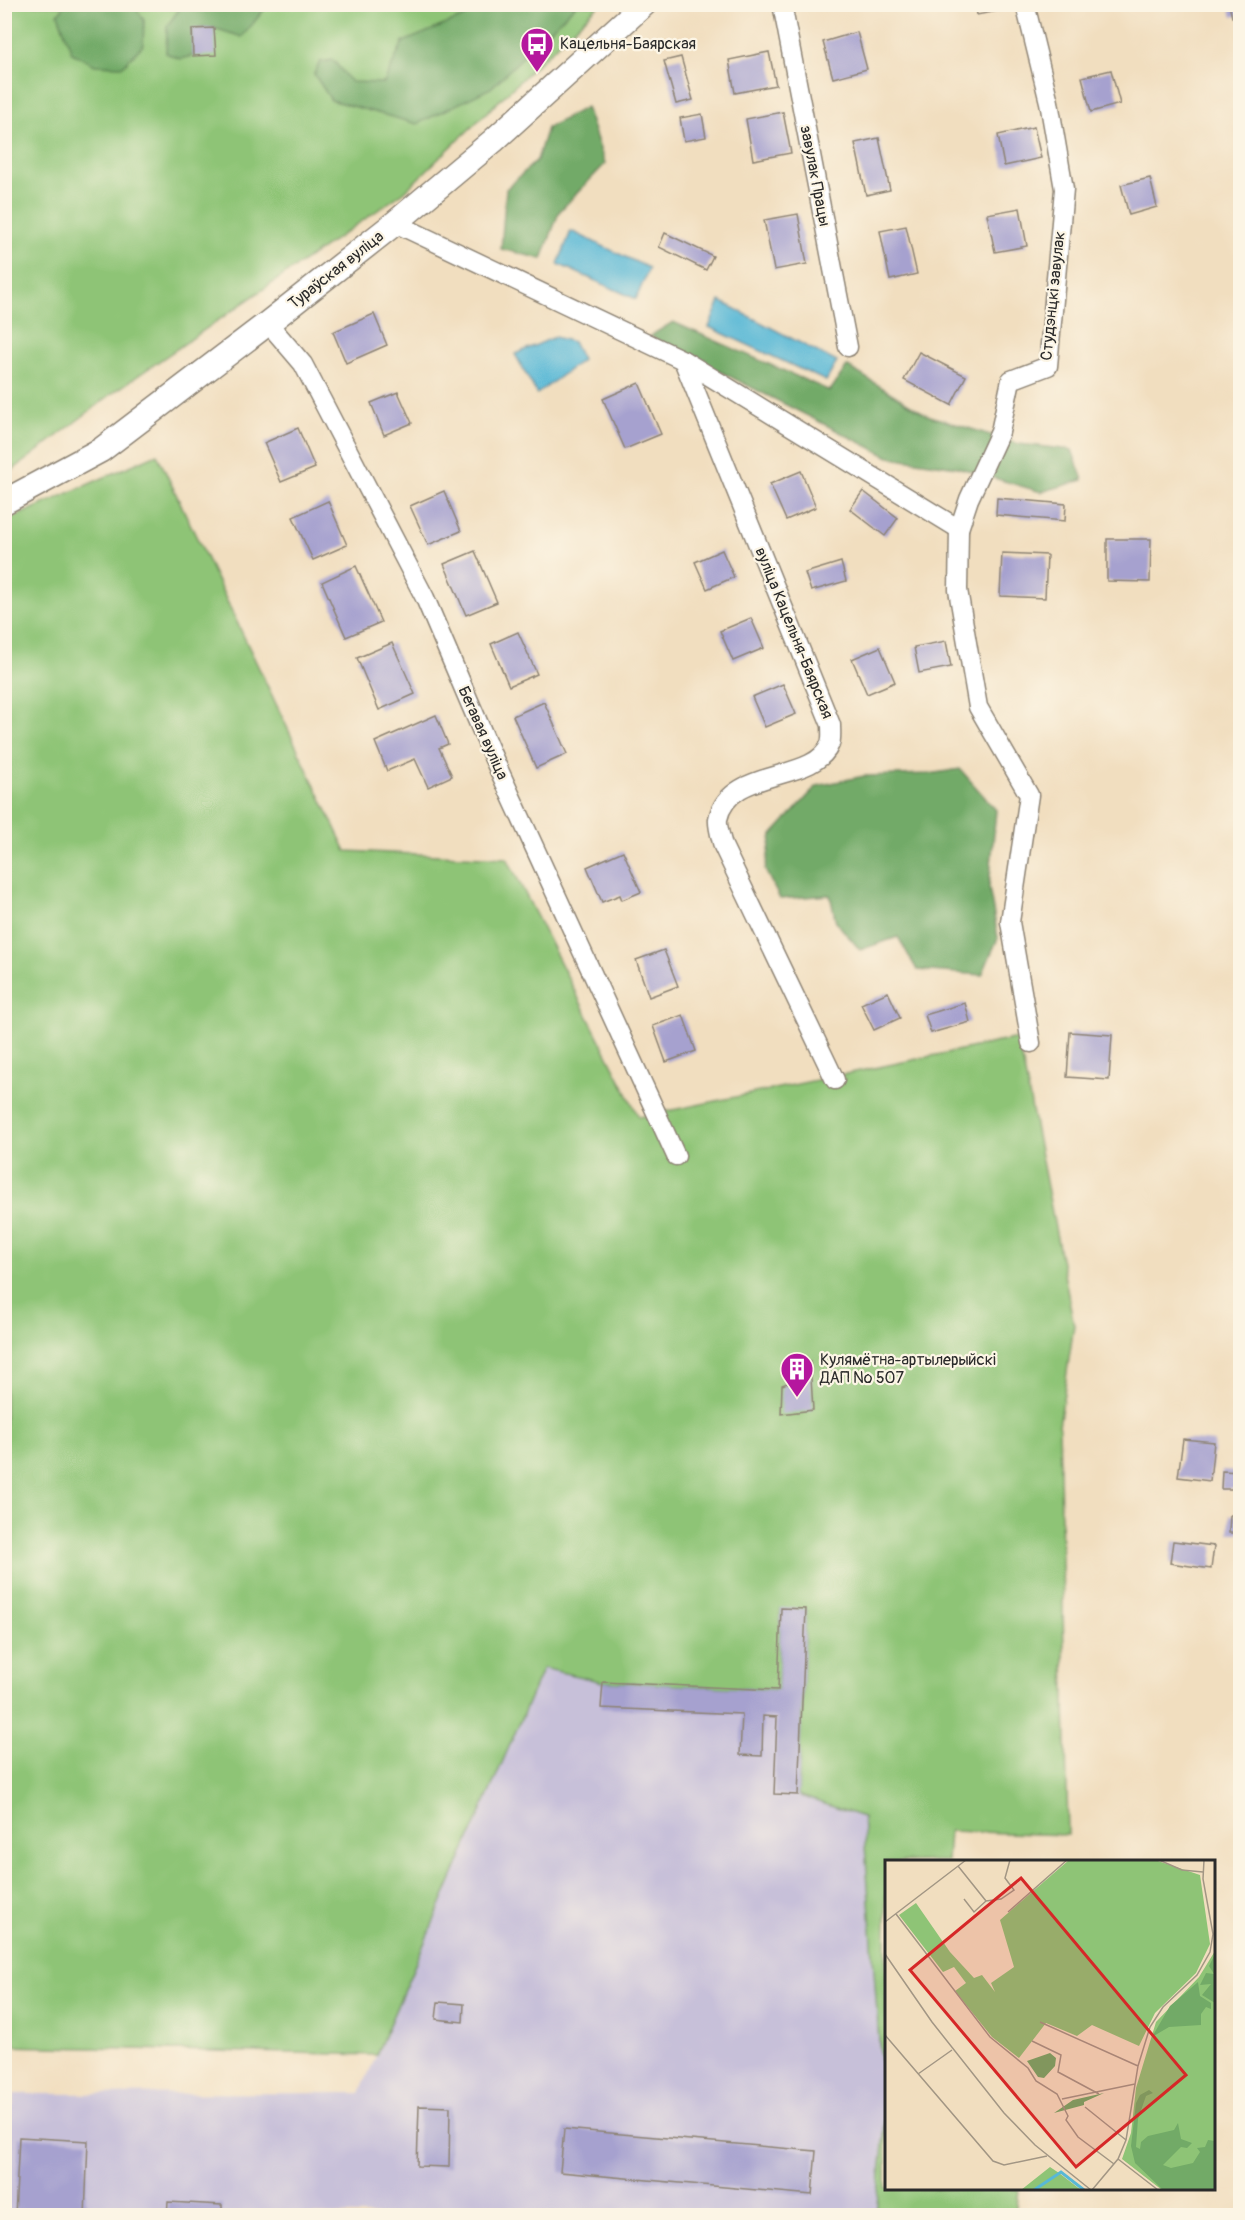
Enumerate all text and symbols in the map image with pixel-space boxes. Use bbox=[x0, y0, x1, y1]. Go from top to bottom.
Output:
bus stop icon: Кацельня-Баярская bbox=[519, 26, 555, 73]
place label: Кацельня-Баярская bbox=[560, 34, 696, 54]
street label: завулак Працы bbox=[795, 124, 835, 228]
street label: Тураўская вуліца bbox=[284, 226, 388, 314]
street label: Студэнцкі завулак bbox=[1036, 231, 1070, 361]
street label: вуліца Кацельня-Баярская bbox=[750, 544, 838, 722]
street label: Бегавая вуліца bbox=[453, 683, 513, 783]
place label: Кулямётна-артылерыйскі ДАП № 507 bbox=[819, 1350, 996, 1388]
building icon: Кулямётна-артылерыйскі ДАП № 507 bbox=[779, 1351, 815, 1398]
inset map bbox=[885, 1860, 1215, 2190]

